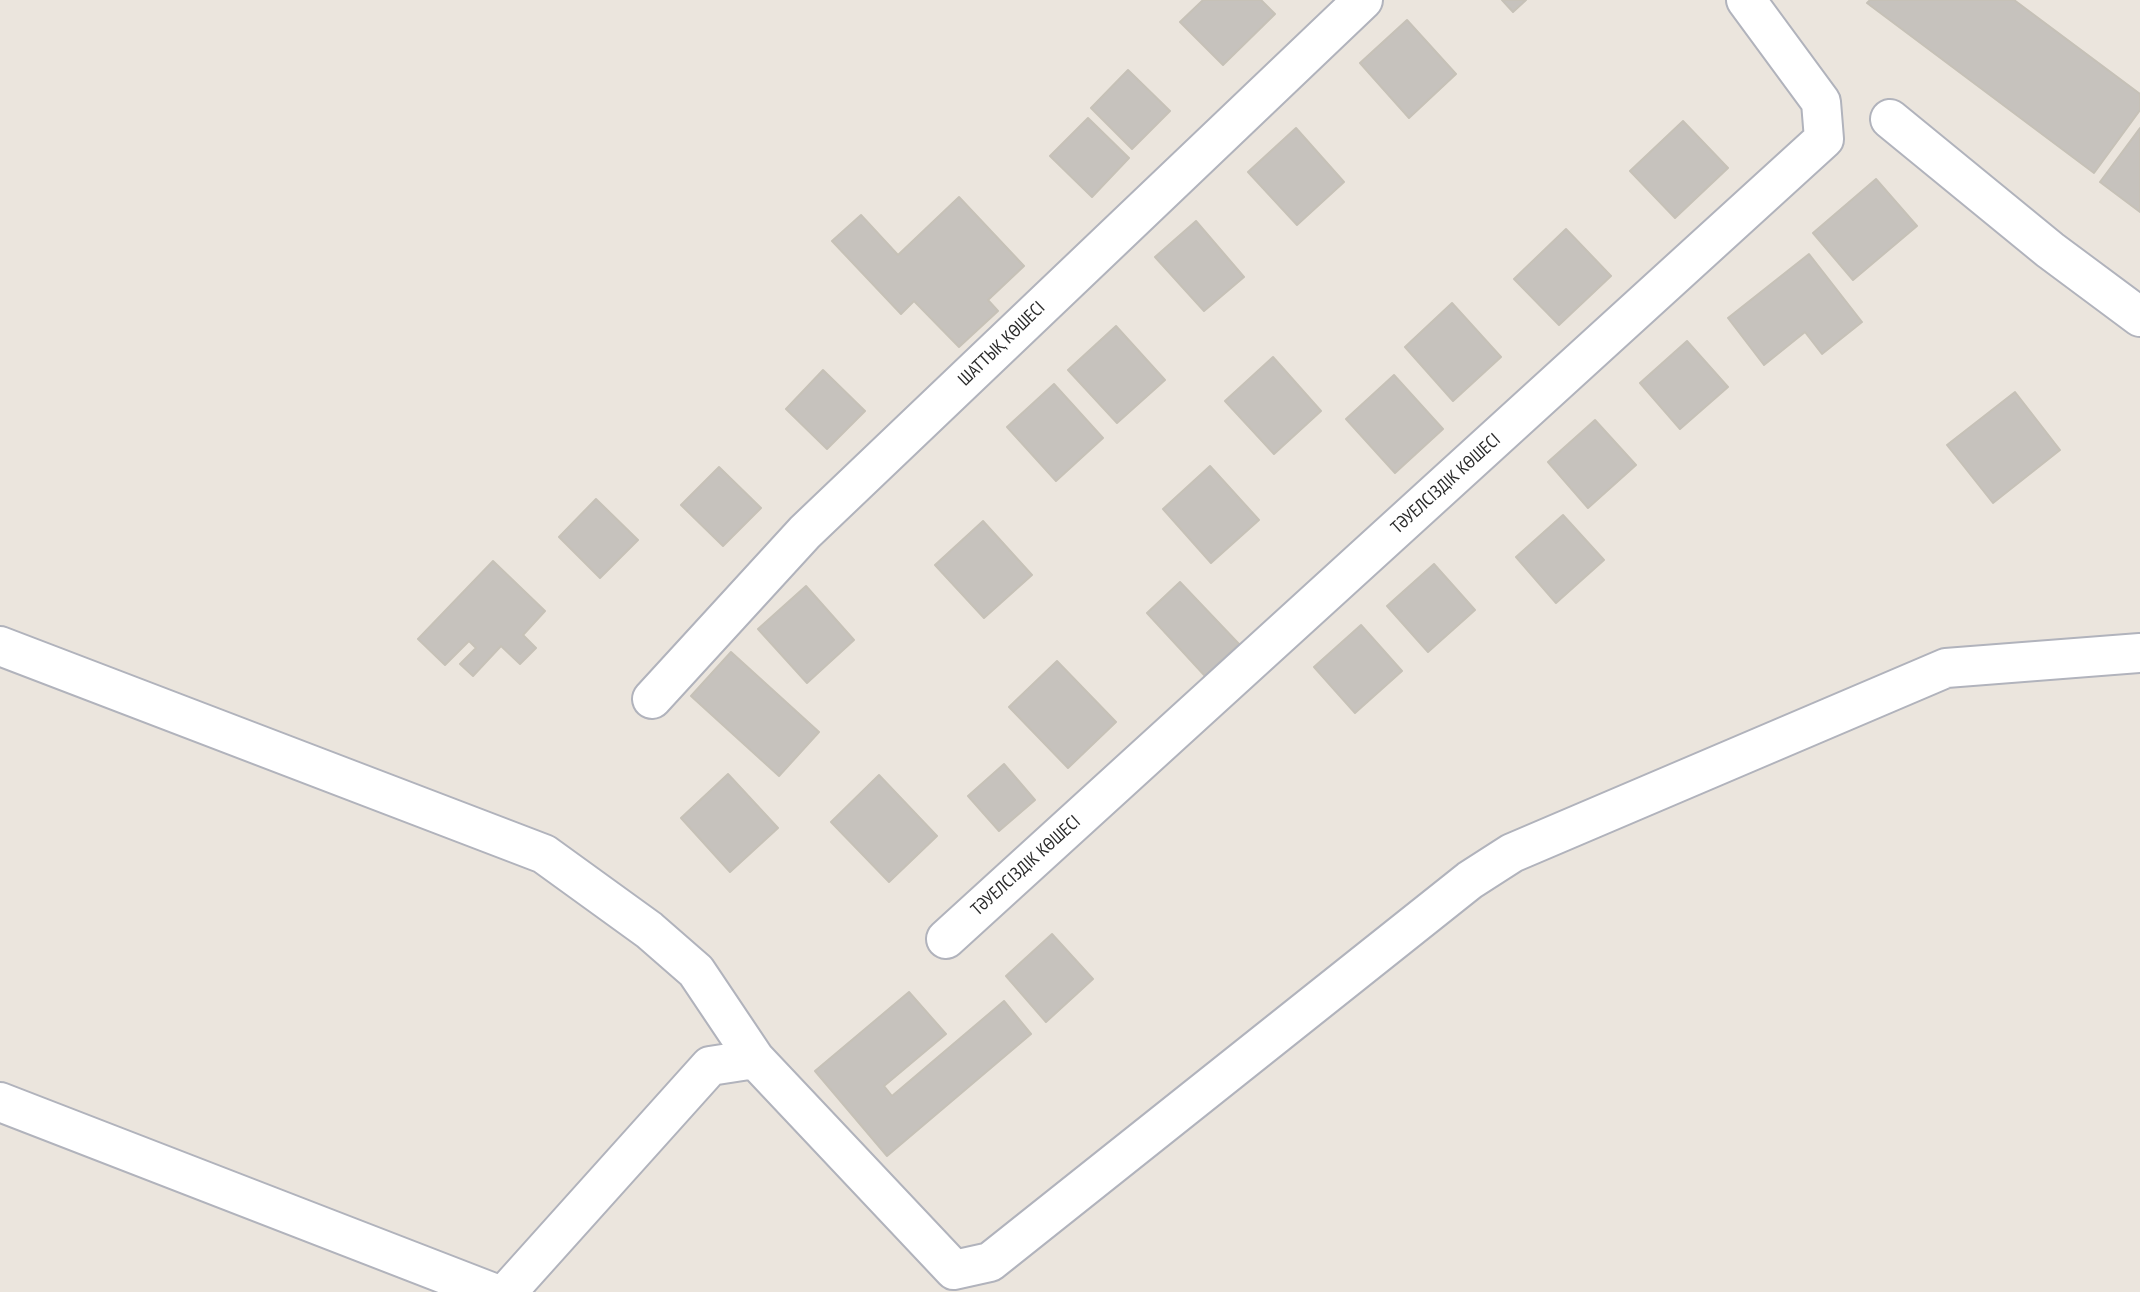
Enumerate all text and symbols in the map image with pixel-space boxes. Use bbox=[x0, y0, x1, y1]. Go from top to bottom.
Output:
street label: ШАТТЫҚ КӨШЕСІ bbox=[954, 297, 1050, 391]
street label: ТӘУЕЛСІЗДІК КӨШЕСІ bbox=[1387, 429, 1505, 539]
street label: ТӘУЕЛСІЗДІК КӨШЕСІ bbox=[967, 811, 1085, 921]

